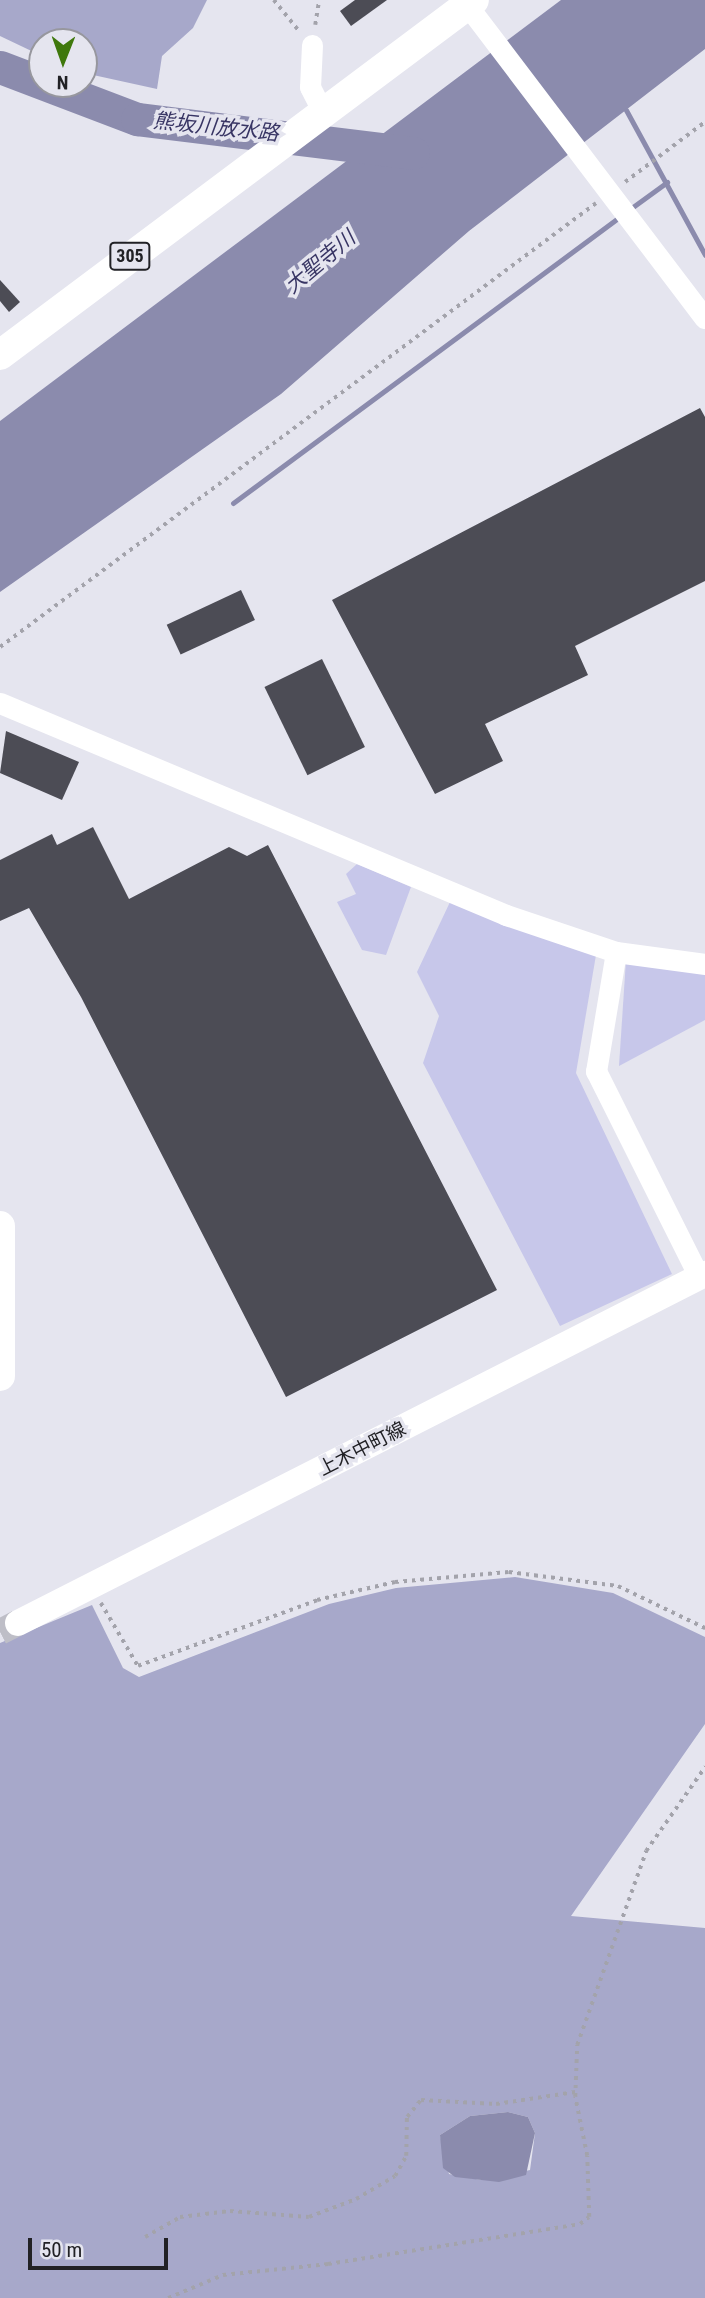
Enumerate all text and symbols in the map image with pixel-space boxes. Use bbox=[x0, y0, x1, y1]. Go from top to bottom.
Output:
north arrow bbox=[28, 28, 98, 98]
text: N bbox=[57, 71, 69, 94]
water label: 熊坂川放水路 bbox=[152, 108, 280, 146]
water label: 大聖寺川 bbox=[280, 225, 360, 299]
road number: 305 bbox=[109, 242, 151, 270]
street label: 上木中町線 bbox=[315, 1417, 409, 1481]
scale bar bbox=[32, 2224, 172, 2268]
text: 50 m bbox=[41, 2238, 82, 2262]

